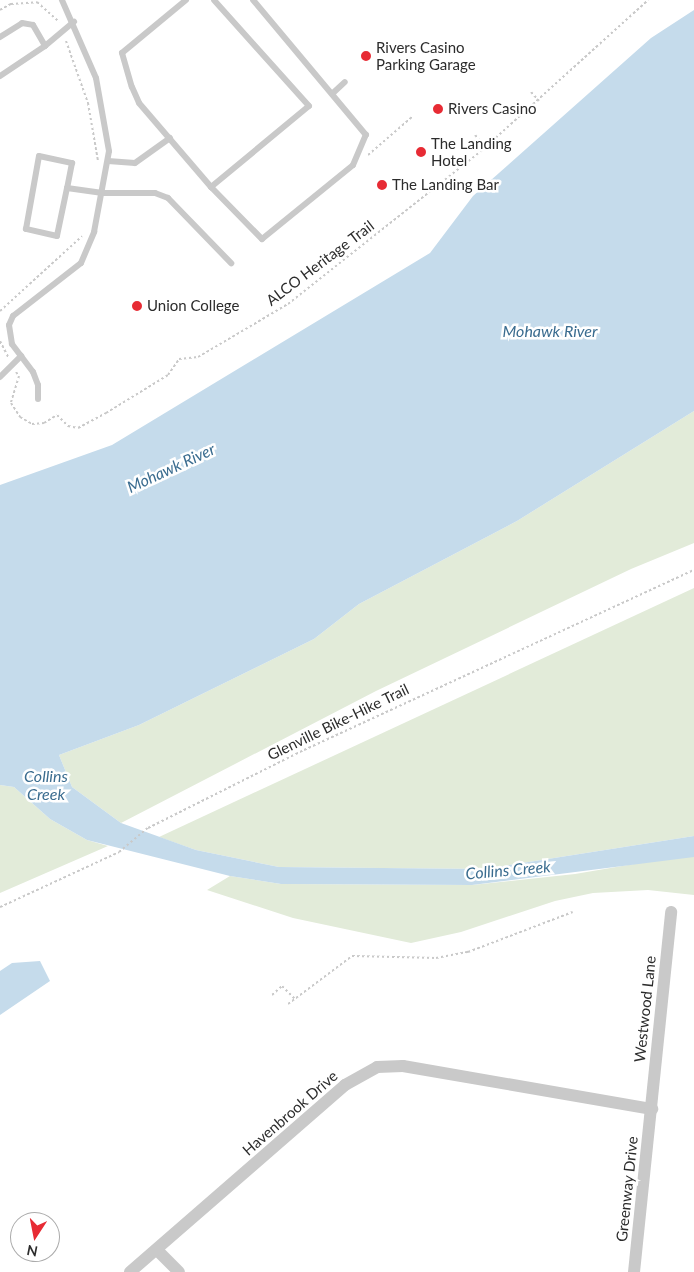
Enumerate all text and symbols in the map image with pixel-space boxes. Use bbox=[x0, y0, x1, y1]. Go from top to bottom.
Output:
place label: Rivers Casino Parking Garage bbox=[376, 38, 476, 73]
marker: Rivers Casino Parking Garage bbox=[360, 50, 372, 62]
place label: Rivers Casino bbox=[448, 100, 537, 118]
marker: Rivers Casino bbox=[432, 103, 444, 115]
place label: The Landing Hotel bbox=[431, 134, 512, 169]
marker: The Landing Hotel bbox=[415, 146, 427, 158]
place label: The Landing Bar bbox=[392, 176, 499, 194]
marker: The Landing Bar bbox=[376, 179, 388, 191]
street label: ALCO Heritage Trail bbox=[262, 217, 378, 309]
place label: Union College bbox=[147, 297, 239, 315]
marker: Union College bbox=[131, 300, 143, 312]
water label: Mohawk River bbox=[503, 321, 597, 341]
water label: Mohawk River bbox=[124, 439, 218, 497]
street label: Glenville Bike-Hike Trail bbox=[264, 680, 412, 764]
water label: Collins Creek bbox=[24, 766, 68, 804]
water label: Collins Creek bbox=[465, 857, 551, 883]
street label: Westwood Lane bbox=[630, 955, 660, 1063]
street label: Havenbrook Drive bbox=[239, 1067, 341, 1159]
street label: Greenway Drive bbox=[612, 1135, 642, 1243]
north arrow bbox=[10, 1212, 60, 1262]
text: N bbox=[25, 1242, 39, 1261]

